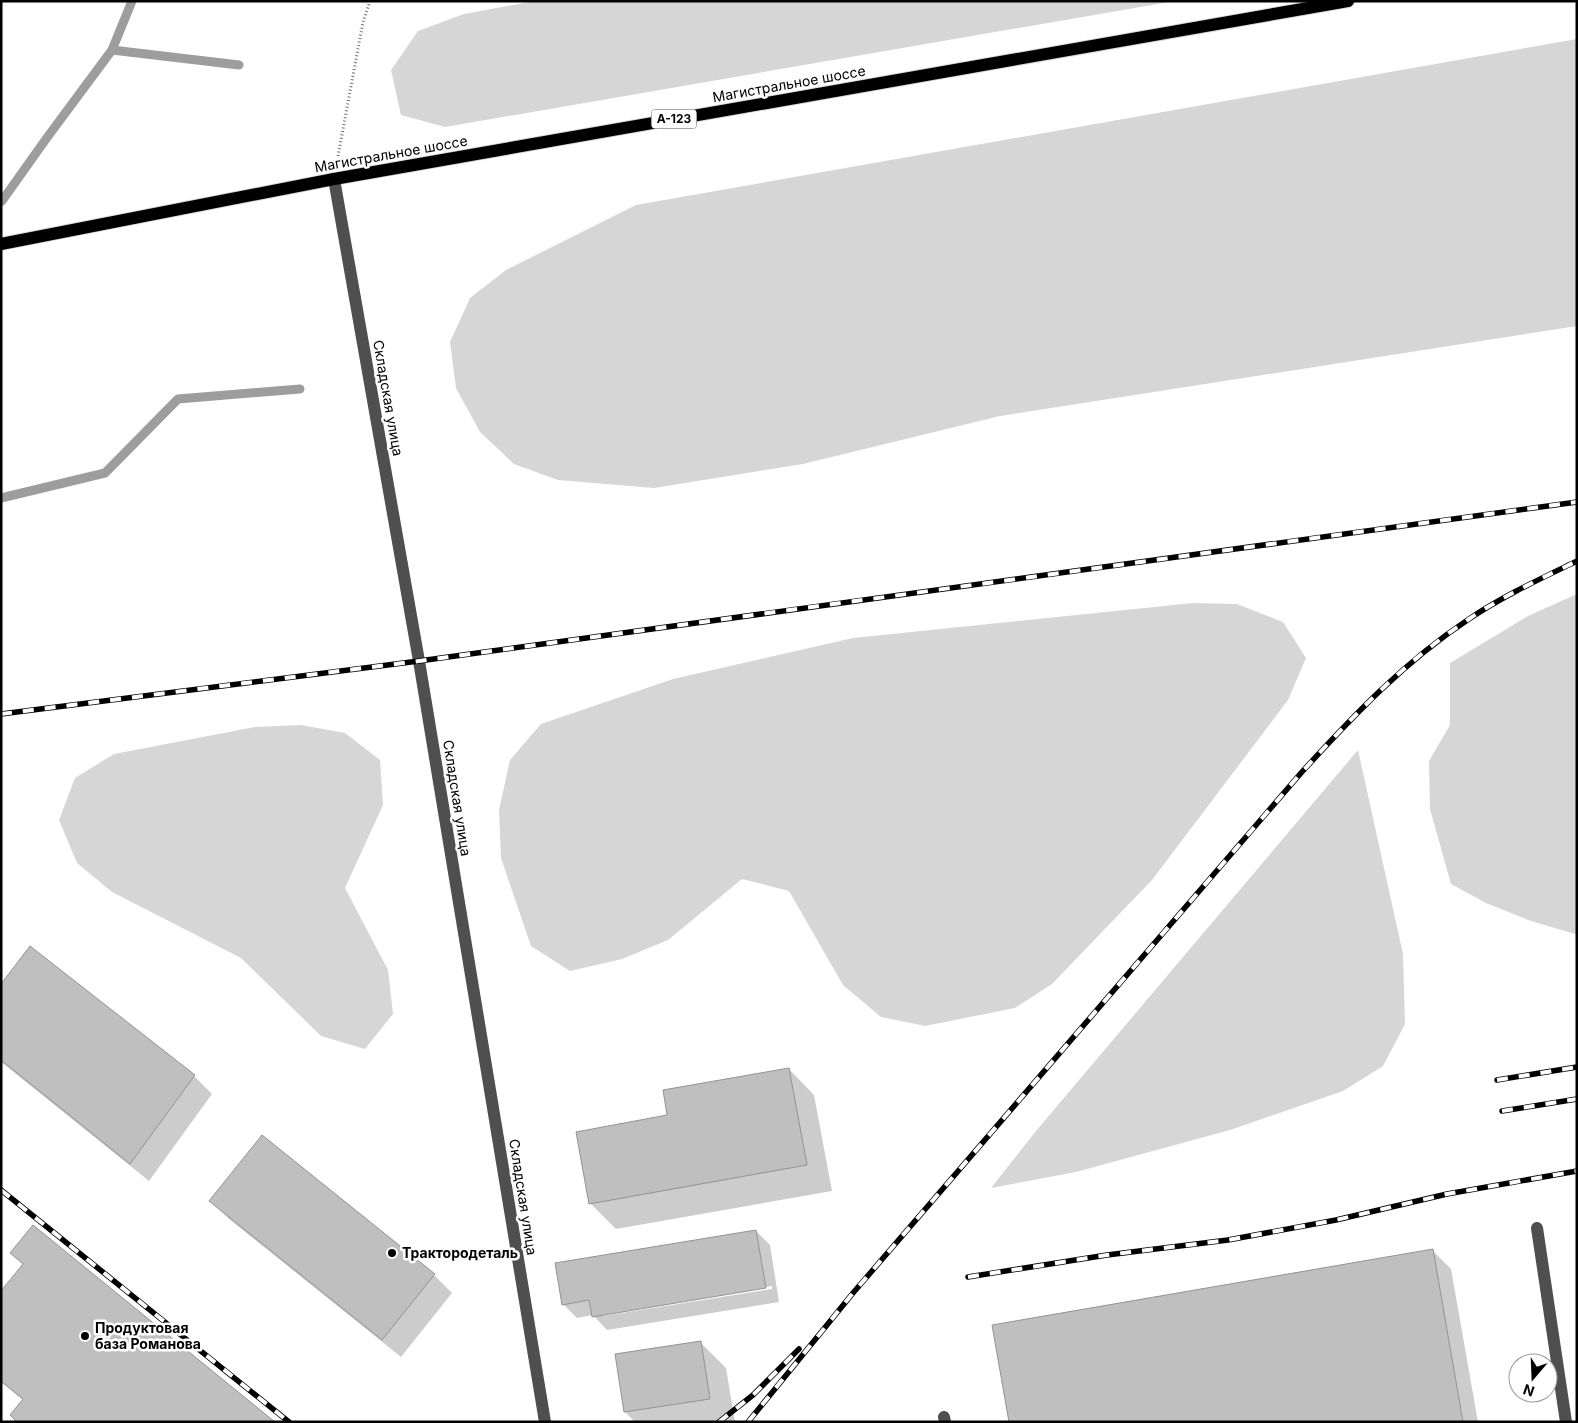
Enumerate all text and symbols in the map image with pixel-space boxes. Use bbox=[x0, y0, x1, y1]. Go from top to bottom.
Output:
street label: Магистральное шоссе bbox=[711, 62, 867, 105]
road number: А-123 bbox=[652, 110, 696, 128]
street label: Магистральное шоссе bbox=[313, 132, 469, 175]
street label: Складская улица bbox=[370, 339, 407, 457]
street label: Складская улица bbox=[440, 739, 475, 857]
street label: Складская улица bbox=[506, 1138, 541, 1256]
place label: Трактородеталь bbox=[402, 1244, 518, 1261]
marker: Трактородеталь bbox=[386, 1247, 398, 1259]
place label: Продуктовая база Романова bbox=[95, 1319, 201, 1352]
marker: Продуктовая база Романова bbox=[79, 1330, 91, 1342]
north arrow bbox=[1508, 1353, 1558, 1403]
text: N bbox=[1521, 1381, 1536, 1401]

